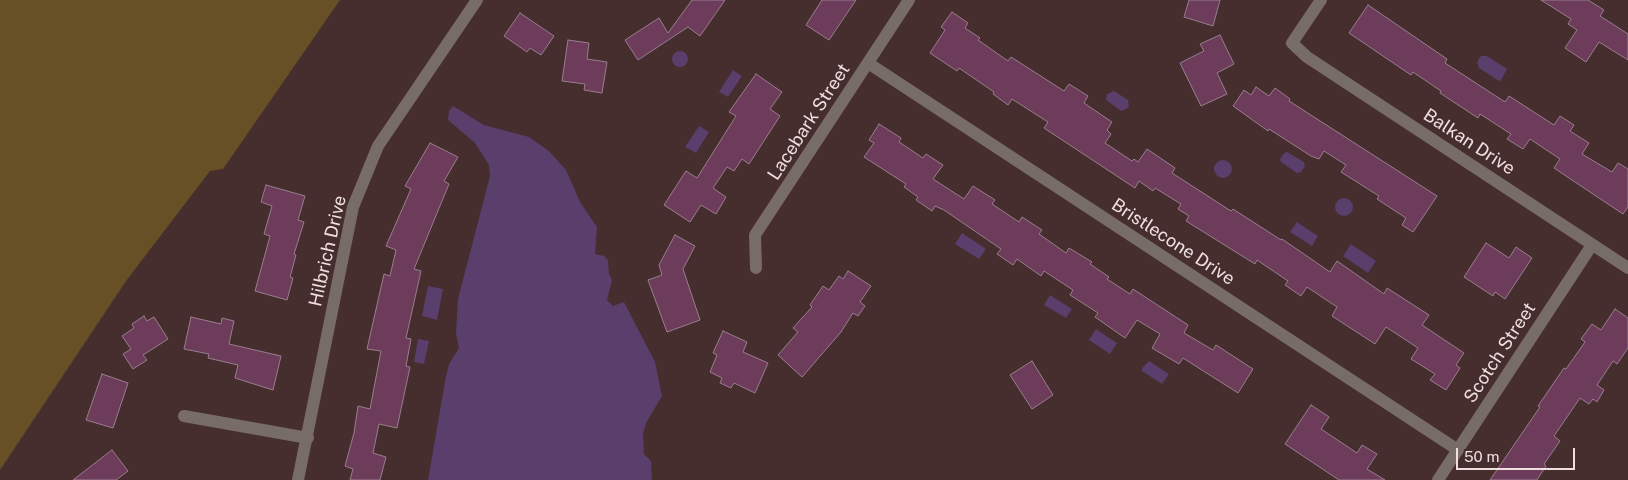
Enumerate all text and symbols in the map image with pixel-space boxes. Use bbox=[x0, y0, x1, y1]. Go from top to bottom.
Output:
street label: Lacebark Street bbox=[763, 60, 855, 184]
street label: Balkan Drive bbox=[1419, 104, 1519, 180]
street label: Hilbrich Drive bbox=[305, 193, 351, 309]
street label: Bristlecone Drive bbox=[1107, 194, 1239, 290]
street label: Scotch Street bbox=[1460, 299, 1540, 407]
scale bar bbox=[1458, 438, 1577, 470]
text: 50 m bbox=[1464, 448, 1499, 465]

